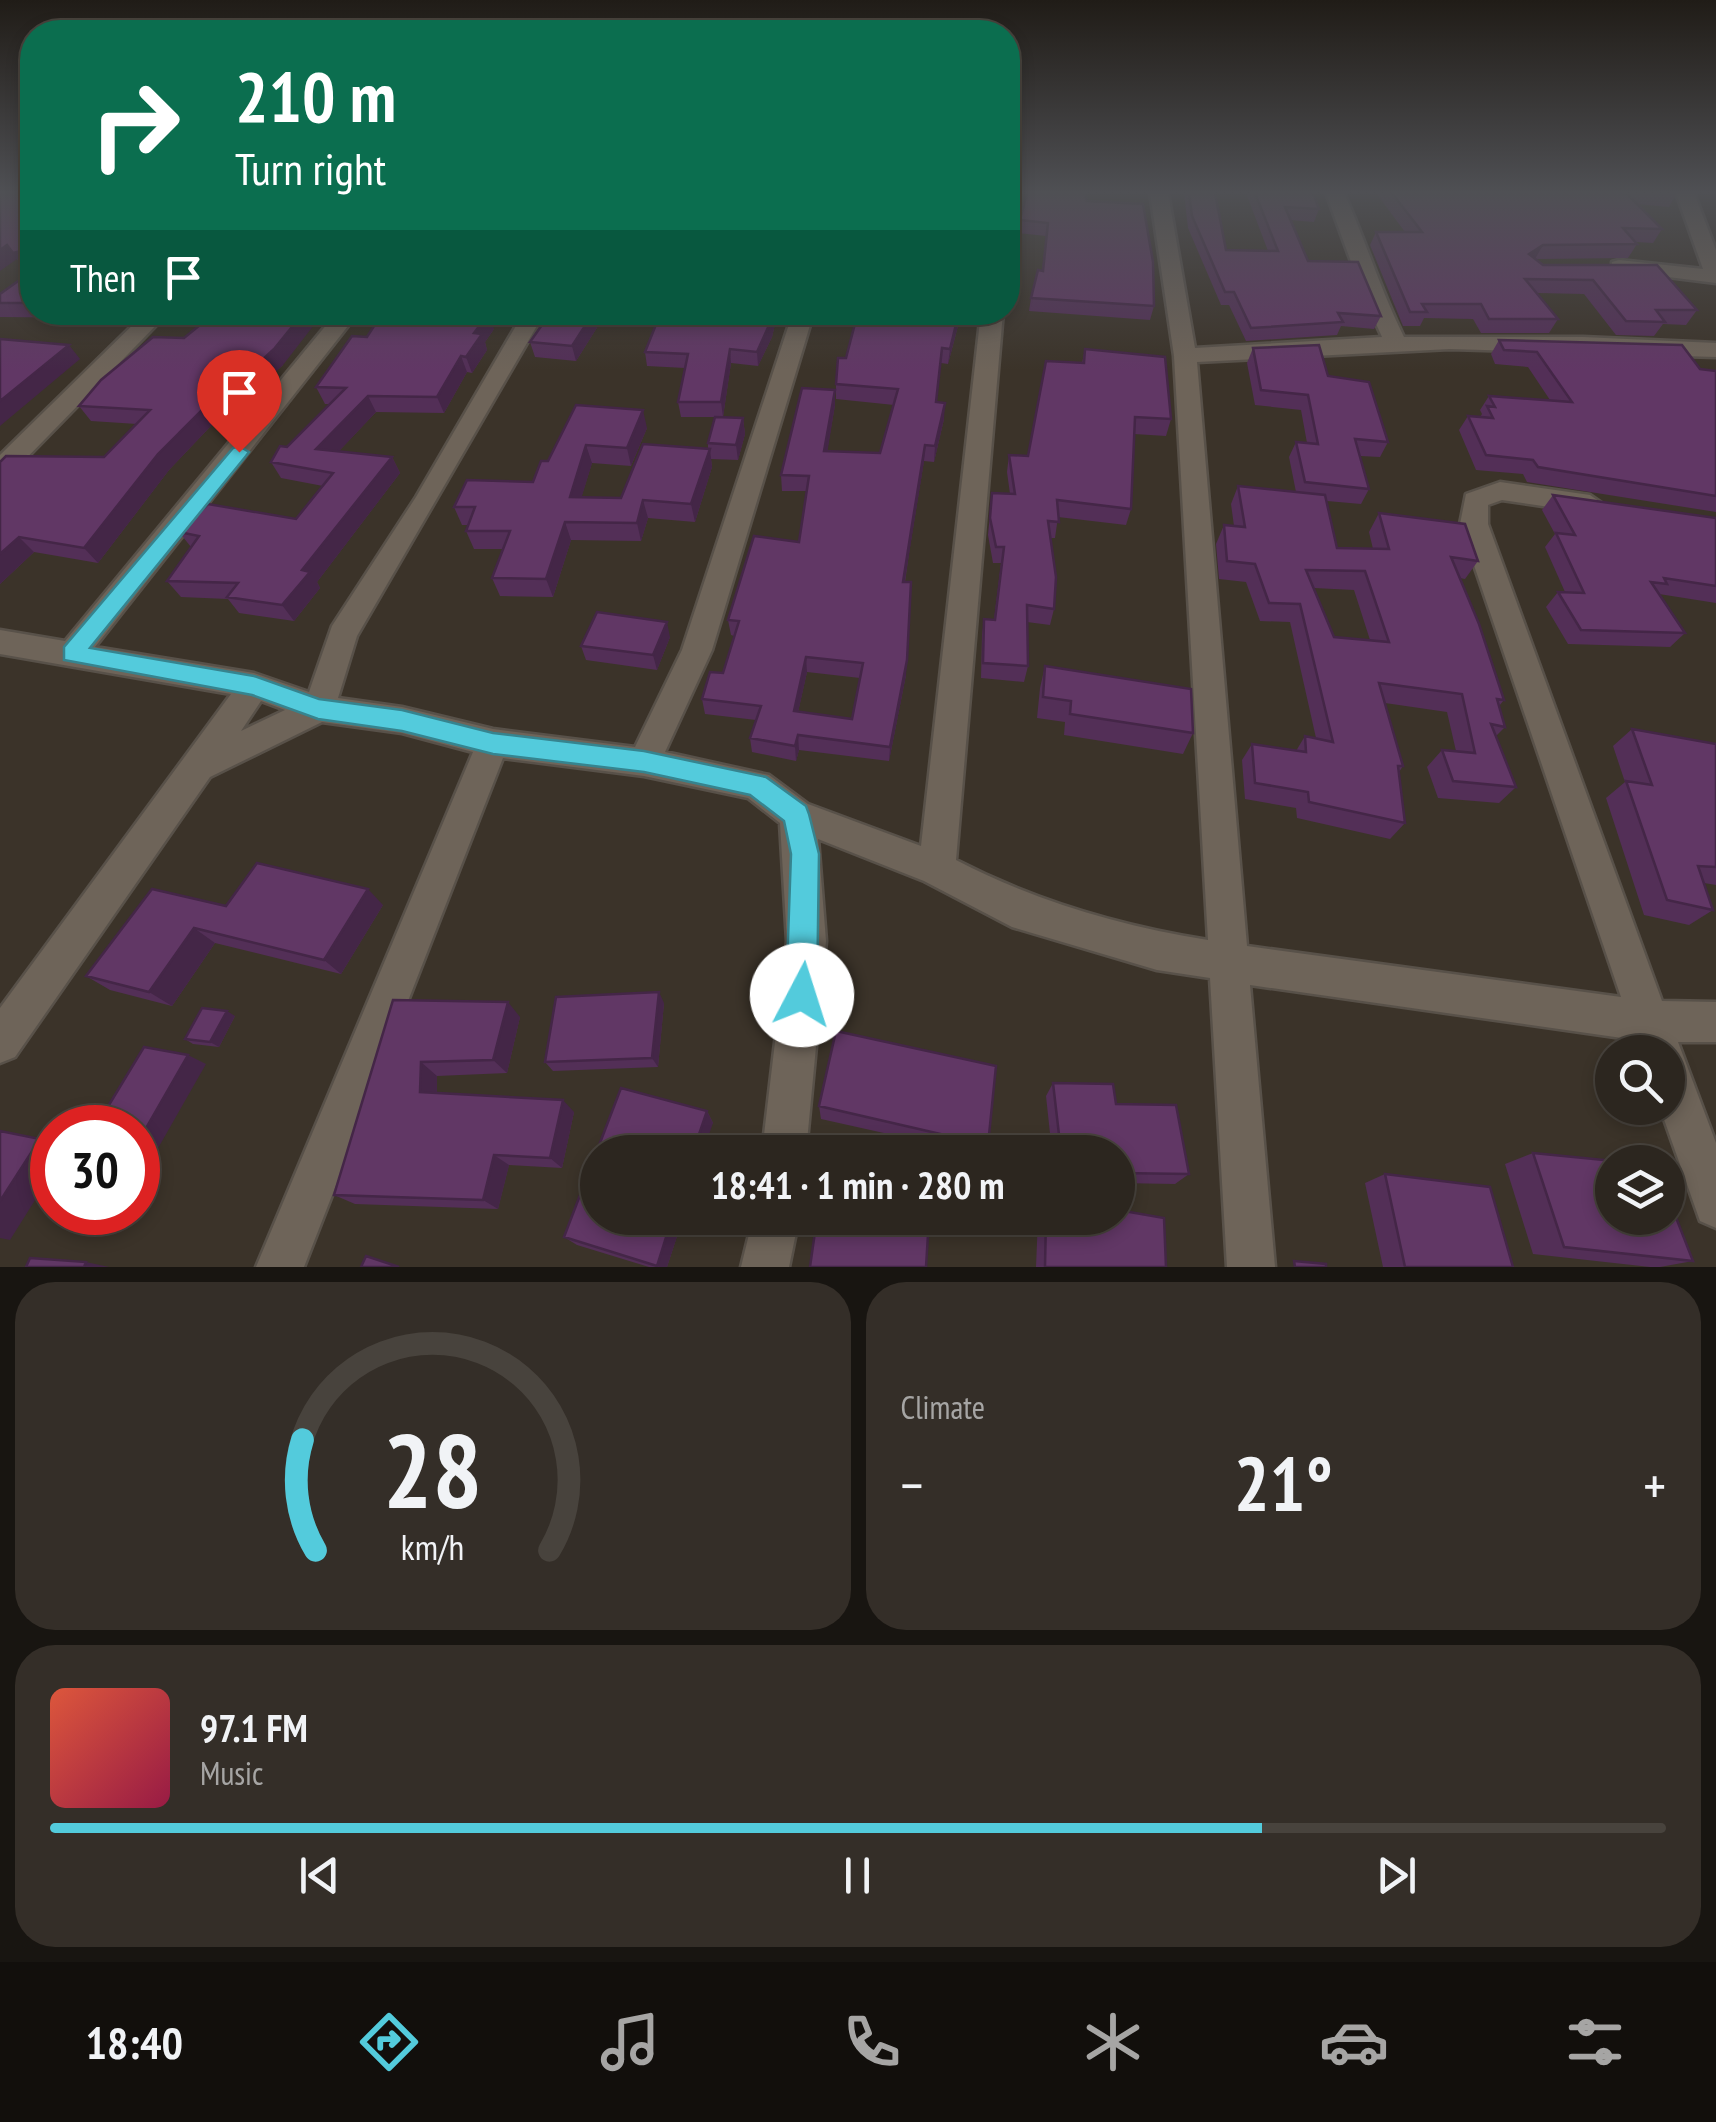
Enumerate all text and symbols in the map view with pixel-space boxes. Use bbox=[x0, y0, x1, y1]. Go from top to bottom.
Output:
text: 210 m bbox=[235, 51, 396, 141]
icon: right bbox=[70, 60, 200, 190]
text: Turn right bbox=[235, 139, 386, 197]
icon: arrive bbox=[156, 250, 211, 305]
text: Then bbox=[70, 253, 136, 302]
pin bbox=[197, 350, 282, 453]
icon: arrive bbox=[212, 365, 267, 420]
position arrow bbox=[750, 943, 854, 1047]
map controls bbox=[1595, 1035, 1685, 1235]
button: search bbox=[1595, 1035, 1685, 1125]
speed limit sign: 30 bbox=[30, 1105, 160, 1235]
button: layers bbox=[1595, 1145, 1685, 1235]
text: 18:41 · 1 min · 280 m bbox=[711, 1160, 1004, 1209]
text: Climate bbox=[901, 1386, 985, 1428]
text: 28 bbox=[383, 1402, 482, 1537]
text: 21° bbox=[1234, 1435, 1333, 1532]
text: − bbox=[901, 1449, 923, 1520]
text: + bbox=[1643, 1449, 1666, 1520]
text: km/h bbox=[401, 1524, 464, 1570]
text: 97.1 FM bbox=[200, 1703, 308, 1752]
text: Music bbox=[200, 1752, 263, 1794]
icon: previous bbox=[292, 1848, 347, 1903]
icon: pause bbox=[830, 1848, 885, 1903]
icon: next bbox=[1369, 1848, 1424, 1903]
icon: directions bbox=[354, 2007, 424, 2077]
icon: music bbox=[595, 2007, 665, 2077]
icon: phone bbox=[837, 2007, 907, 2077]
icon: climate bbox=[1078, 2007, 1148, 2077]
icon: car bbox=[1319, 2007, 1389, 2077]
icon: filters bbox=[1560, 2007, 1630, 2077]
text: 18:40 bbox=[86, 2013, 183, 2071]

